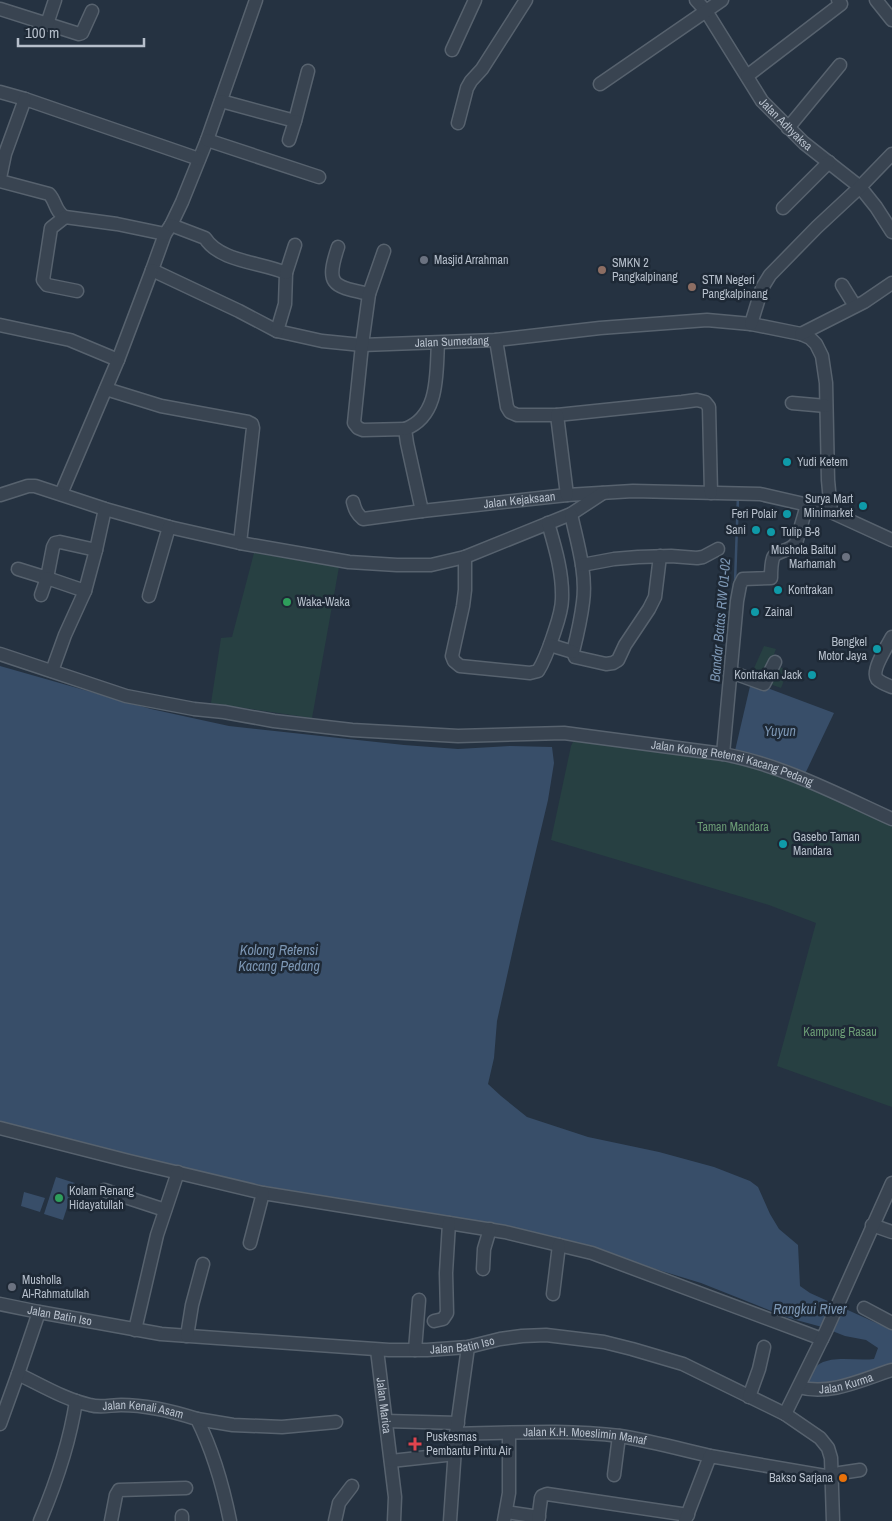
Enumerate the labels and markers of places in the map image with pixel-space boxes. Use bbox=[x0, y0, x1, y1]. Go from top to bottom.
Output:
place label: Masjid Arrahman bbox=[434, 252, 508, 268]
marker: Masjid Arrahman bbox=[418, 254, 430, 266]
place label: SMKN 2 Pangkalpinang bbox=[612, 255, 678, 285]
marker: SMKN 2 Pangkalpinang bbox=[596, 264, 608, 276]
place label: STM Negeri Pangkalpinang bbox=[702, 272, 768, 302]
marker: STM Negeri Pangkalpinang bbox=[686, 281, 698, 293]
place label: Yudi Ketem bbox=[797, 454, 848, 470]
marker: Yudi Ketem bbox=[781, 456, 793, 468]
place label: Surya Mart Minimarket bbox=[804, 491, 853, 521]
marker: Surya Mart Minimarket bbox=[857, 500, 869, 512]
place label: Feri Polair bbox=[732, 506, 778, 522]
marker: Feri Polair bbox=[781, 508, 793, 520]
place label: Sani bbox=[726, 522, 746, 538]
marker: Sani bbox=[750, 524, 762, 536]
place label: Tulip B-8 bbox=[781, 524, 820, 540]
marker: Tulip B-8 bbox=[765, 526, 777, 538]
place label: Mushola Baitul Marhamah bbox=[771, 542, 836, 572]
marker: Mushola Baitul Marhamah bbox=[840, 551, 852, 563]
place label: Kontrakan bbox=[788, 582, 833, 598]
marker: Kontrakan bbox=[772, 584, 784, 596]
place label: Waka-Waka bbox=[297, 594, 350, 610]
marker: Waka-Waka bbox=[281, 596, 293, 608]
place label: Zainal bbox=[765, 604, 792, 620]
marker: Zainal bbox=[749, 606, 761, 618]
place label: Bengkel Motor Jaya bbox=[818, 634, 868, 664]
marker: Bengkel Motor Jaya bbox=[871, 643, 883, 655]
place label: Kontrakan Jack bbox=[734, 667, 802, 683]
marker: Kontrakan Jack bbox=[806, 669, 818, 681]
place label: Gasebo Taman Mandara bbox=[793, 829, 860, 859]
marker: Gasebo Taman Mandara bbox=[777, 838, 789, 850]
place label: Kolam Renang Hidayatullah bbox=[69, 1183, 135, 1213]
marker: Kolam Renang Hidayatullah bbox=[53, 1192, 65, 1204]
place label: Musholla Al-Rahmatullah bbox=[21, 1272, 89, 1302]
marker: Musholla Al-Rahmatullah bbox=[6, 1281, 18, 1293]
place label: Puskesmas Pembantu Pintu Air bbox=[426, 1429, 512, 1459]
marker: Puskesmas Pembantu Pintu Air bbox=[408, 1437, 422, 1451]
place label: Bakso Sarjana bbox=[769, 1470, 834, 1486]
marker: Bakso Sarjana bbox=[837, 1472, 849, 1484]

